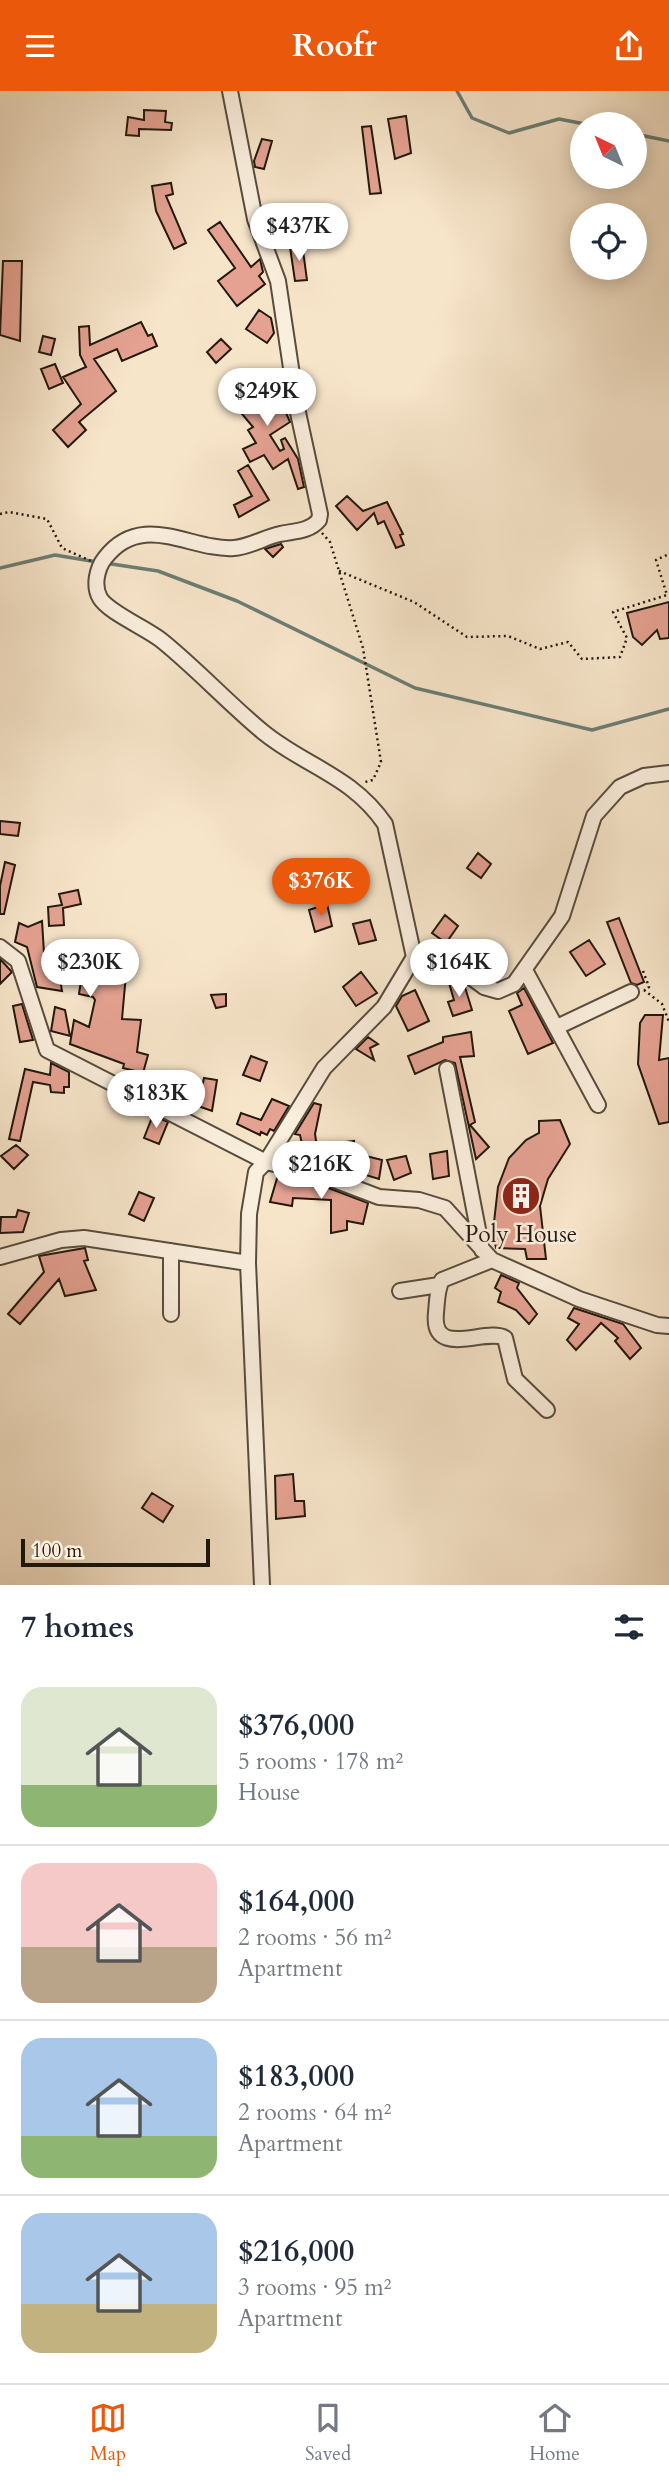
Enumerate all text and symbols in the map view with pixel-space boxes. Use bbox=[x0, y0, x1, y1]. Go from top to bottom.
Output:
text: Roofr bbox=[292, 24, 377, 68]
icon: menu bbox=[21, 27, 59, 65]
icon: share bbox=[610, 27, 648, 65]
north arrow bbox=[570, 112, 648, 189]
map controls bbox=[570, 112, 647, 280]
button: locate bbox=[570, 203, 647, 280]
pin: $437K bbox=[250, 204, 348, 263]
text: $437K bbox=[266, 210, 332, 241]
pin: $249K bbox=[218, 369, 316, 428]
text: $249K bbox=[234, 375, 300, 406]
pin: $376K bbox=[272, 859, 370, 918]
text: $376K bbox=[288, 865, 354, 896]
pin: $230K bbox=[41, 939, 139, 999]
pin: $164K bbox=[410, 939, 508, 999]
text: $230K bbox=[57, 946, 123, 977]
text: $164K bbox=[426, 946, 492, 977]
pin: $183K bbox=[107, 1070, 205, 1130]
text: $183K bbox=[123, 1077, 189, 1108]
pin: $216K bbox=[272, 1141, 370, 1201]
text: $216K bbox=[288, 1148, 354, 1179]
building icon: Poly House bbox=[500, 1175, 542, 1217]
place label: Poly House bbox=[465, 1219, 577, 1250]
scale bar bbox=[21, 1536, 210, 1568]
text: 100 m bbox=[32, 1538, 82, 1564]
text: 7 homes bbox=[21, 1607, 134, 1648]
icon: filters bbox=[610, 1608, 648, 1646]
text: $376,000 bbox=[238, 1705, 354, 1746]
icon: home bbox=[77, 1715, 161, 1799]
text: 5 rooms · 178 m² bbox=[238, 1746, 403, 1777]
text: House bbox=[238, 1777, 300, 1808]
text: $164,000 bbox=[238, 1881, 354, 1922]
icon: home bbox=[77, 1891, 161, 1975]
text: 2 rooms · 56 m² bbox=[238, 1922, 391, 1953]
text: Apartment bbox=[238, 1953, 342, 1984]
text: $183,000 bbox=[238, 2056, 354, 2097]
icon: home bbox=[77, 2066, 161, 2150]
text: 2 rooms · 64 m² bbox=[238, 2097, 391, 2128]
text: Apartment bbox=[238, 2128, 342, 2159]
text: $216,000 bbox=[238, 2231, 354, 2272]
icon: home bbox=[77, 2241, 161, 2325]
text: 3 rooms · 95 m² bbox=[238, 2272, 391, 2303]
text: Apartment bbox=[238, 2303, 342, 2334]
tab: Map bbox=[89, 2399, 127, 2467]
tab: Saved bbox=[305, 2399, 351, 2467]
tab: Home bbox=[529, 2399, 580, 2467]

